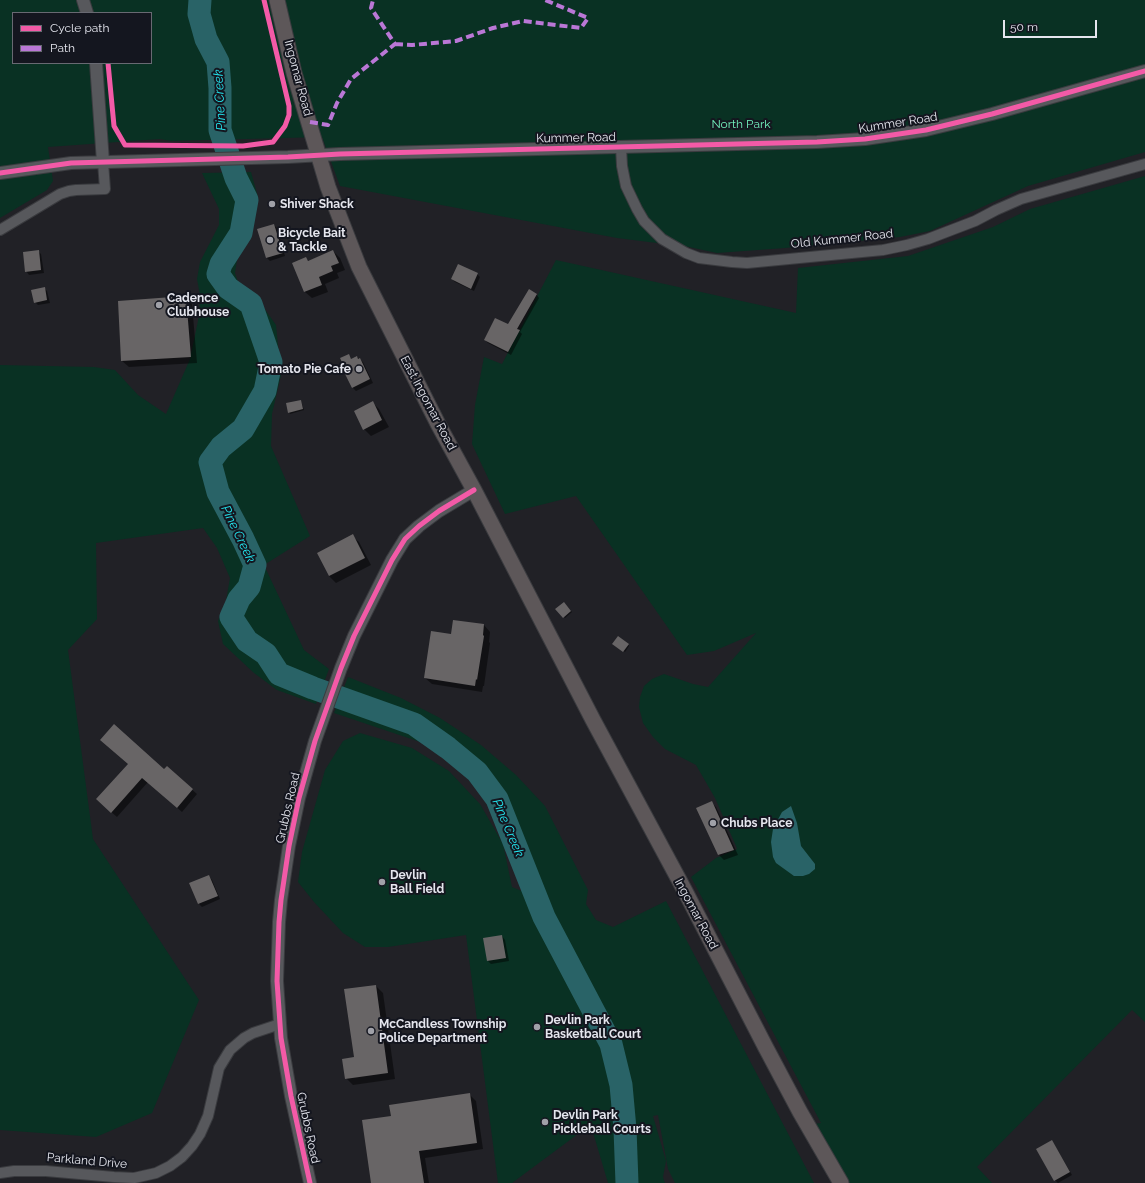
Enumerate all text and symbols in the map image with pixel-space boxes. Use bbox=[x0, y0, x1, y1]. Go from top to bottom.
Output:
legend bbox=[12, 12, 152, 64]
scale bar bbox=[1005, 12, 1099, 38]
text: 50 m bbox=[1010, 20, 1038, 34]
text: Cycle path bbox=[50, 21, 109, 35]
street label: Ingomar Road bbox=[281, 38, 315, 118]
text: Path bbox=[50, 41, 75, 55]
water label: Pine Creek bbox=[211, 69, 229, 131]
street label: Kummer Road bbox=[857, 110, 939, 136]
park label: North Park bbox=[711, 117, 771, 131]
street label: Kummer Road bbox=[536, 130, 616, 146]
place label: Shiver Shack bbox=[280, 197, 354, 211]
marker: Shiver Shack bbox=[267, 199, 277, 209]
place label: Bicycle Bait & Tackle bbox=[278, 226, 346, 254]
street label: Old Kummer Road bbox=[790, 226, 894, 252]
marker: Bicycle Bait & Tackle bbox=[265, 235, 275, 245]
place label: Cadence Clubhouse bbox=[167, 291, 229, 319]
marker: Cadence Clubhouse bbox=[154, 300, 164, 310]
street label: East Ingomar Road bbox=[397, 353, 459, 453]
place label: Tomato Pie Cafe bbox=[258, 362, 351, 376]
marker: Tomato Pie Cafe bbox=[354, 364, 364, 374]
water label: Pine Creek bbox=[217, 503, 259, 565]
street label: Grubbs Road bbox=[273, 771, 303, 845]
water label: Pine Creek bbox=[489, 797, 527, 859]
place label: Chubs Place bbox=[721, 816, 792, 830]
marker: Chubs Place bbox=[708, 818, 718, 828]
place label: Devlin Ball Field bbox=[390, 868, 444, 896]
street label: Ingomar Road bbox=[671, 876, 721, 952]
marker: Devlin Ball Field bbox=[377, 877, 387, 887]
place label: Devlin Park Basketball Court bbox=[545, 1013, 641, 1041]
place label: McCandless Township Police Department bbox=[379, 1017, 506, 1045]
marker: Devlin Park Basketball Court bbox=[532, 1022, 542, 1032]
marker: McCandless Township Police Department bbox=[366, 1026, 376, 1036]
street label: Grubbs Road bbox=[293, 1091, 323, 1165]
place label: Devlin Park Pickleball Courts bbox=[553, 1108, 651, 1136]
marker: Devlin Park Pickleball Courts bbox=[540, 1117, 550, 1127]
street label: Parkland Drive bbox=[46, 1150, 128, 1172]

